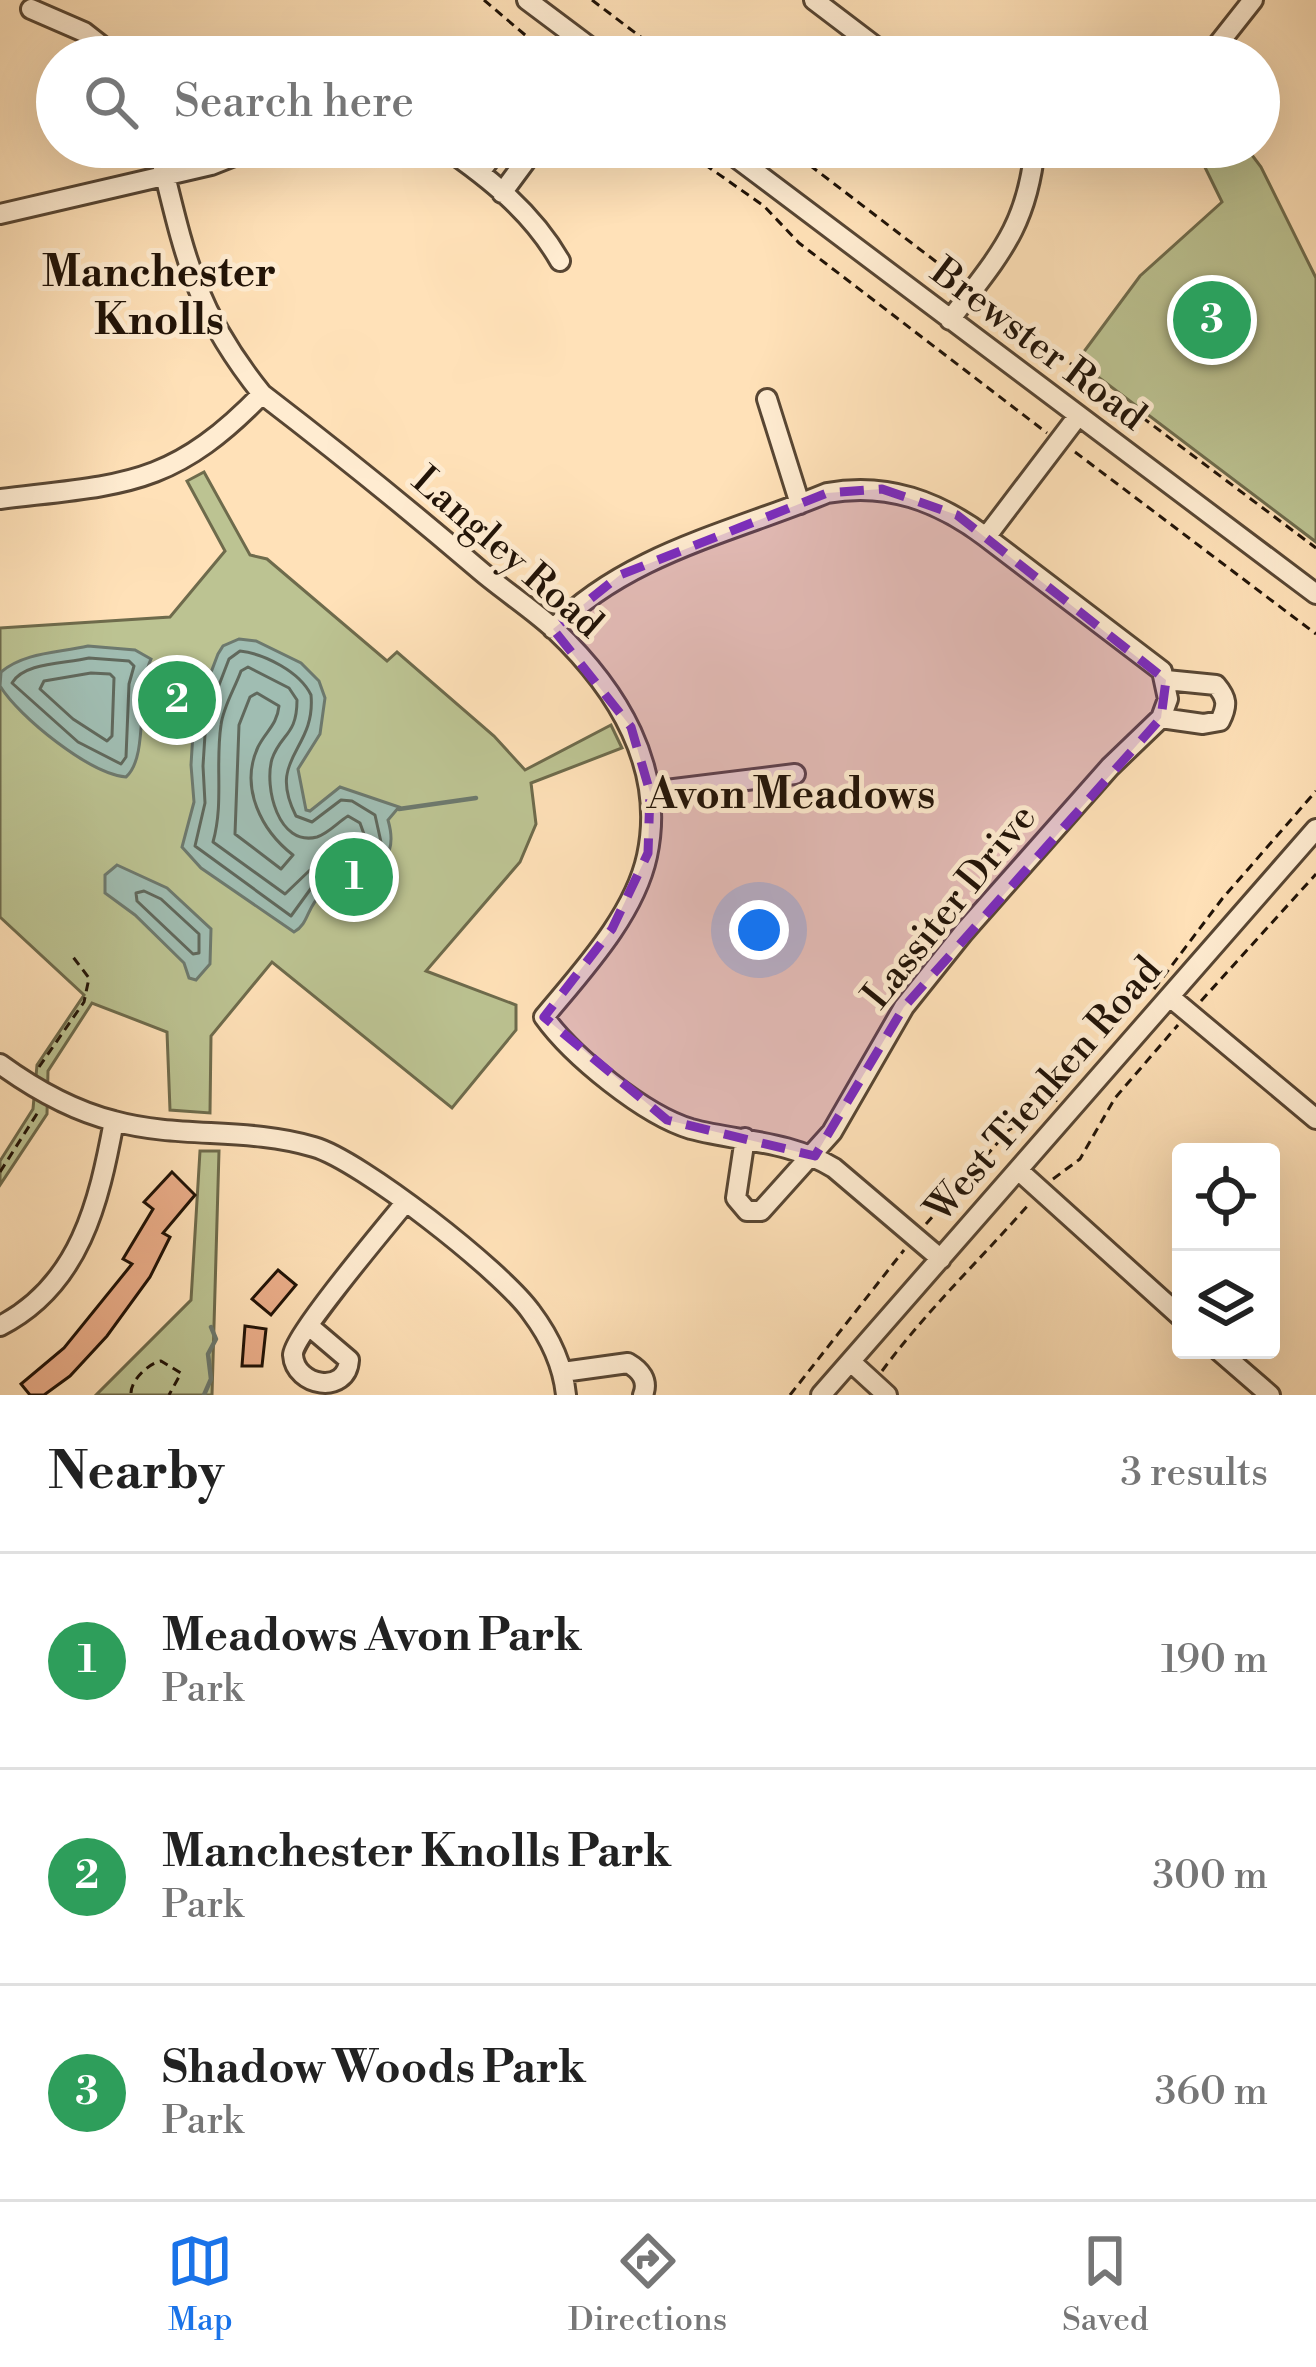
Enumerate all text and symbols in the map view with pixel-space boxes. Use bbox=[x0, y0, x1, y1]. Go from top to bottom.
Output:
search box bbox=[36, 36, 1280, 168]
icon: search bbox=[78, 69, 144, 135]
text: Search here bbox=[174, 74, 414, 131]
district label: Manchester Knolls bbox=[42, 247, 276, 348]
street label: Brewster Road bbox=[920, 248, 1155, 442]
pin: 3 bbox=[1173, 275, 1251, 365]
street label: Langley Road bbox=[401, 457, 613, 649]
pin: 2 bbox=[138, 655, 216, 745]
district label: Avon Meadows bbox=[646, 769, 935, 822]
street label: Lassiter Drive bbox=[852, 795, 1048, 1019]
pin: 1 bbox=[315, 832, 393, 922]
your location bbox=[729, 900, 789, 960]
street label: West Tienken Road bbox=[914, 947, 1173, 1234]
map controls bbox=[1172, 1143, 1280, 1359]
button: locate bbox=[1172, 1143, 1280, 1251]
button: layers bbox=[1172, 1251, 1280, 1359]
text: Nearby bbox=[48, 1441, 224, 1505]
text: 3 results bbox=[1120, 1449, 1268, 1498]
text: Meadows Avon Park bbox=[162, 1608, 582, 1665]
text: 1 bbox=[78, 1636, 96, 1685]
text: 190 m bbox=[1161, 1636, 1268, 1685]
text: Park bbox=[162, 1665, 243, 1714]
text: Manchester Knolls Park bbox=[162, 1824, 671, 1881]
text: 2 bbox=[75, 1852, 99, 1901]
text: 300 m bbox=[1153, 1852, 1268, 1901]
text: Park bbox=[162, 1881, 243, 1930]
text: Shadow Woods Park bbox=[162, 2040, 586, 2097]
text: 3 bbox=[75, 2068, 99, 2117]
text: 360 m bbox=[1155, 2068, 1268, 2117]
text: Park bbox=[162, 2097, 243, 2146]
tab: Map bbox=[167, 2228, 233, 2341]
tab: Directions bbox=[568, 2228, 727, 2341]
tab: Saved bbox=[1062, 2228, 1149, 2341]

